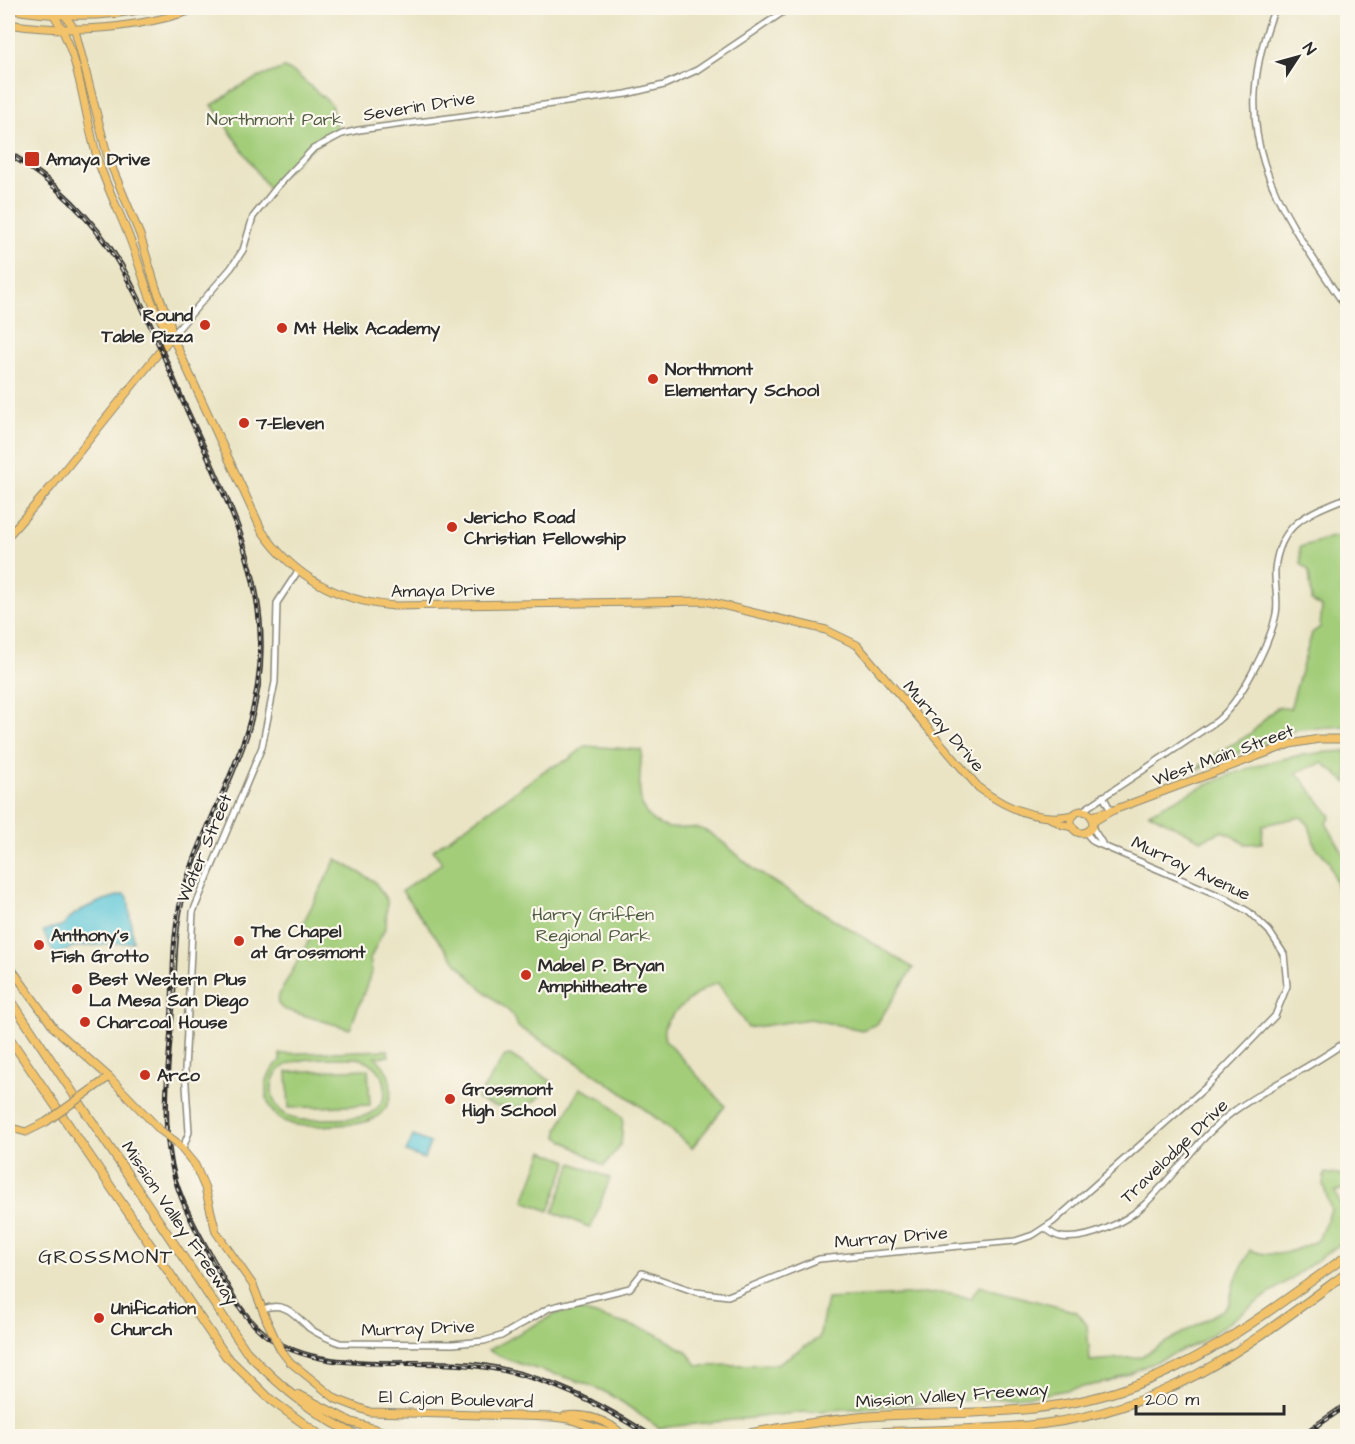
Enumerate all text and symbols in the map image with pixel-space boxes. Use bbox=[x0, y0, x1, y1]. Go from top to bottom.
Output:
north arrow bbox=[1268, 27, 1328, 87]
text: N bbox=[1297, 38, 1321, 59]
street label: Severin Drive bbox=[361, 85, 477, 128]
park label: Northmont Park bbox=[207, 107, 343, 132]
place label: Amaya Drive bbox=[46, 147, 151, 173]
marker: Amaya Drive bbox=[23, 150, 41, 168]
place label: Round Table Pizza bbox=[101, 303, 194, 349]
place label: Mt Helix Academy bbox=[294, 316, 440, 342]
marker: Round Table Pizza bbox=[198, 318, 212, 332]
marker: Mt Helix Academy bbox=[275, 321, 289, 335]
place label: Northmont Elementary School bbox=[665, 357, 820, 404]
marker: Northmont Elementary School bbox=[646, 372, 660, 386]
place label: 7-Eleven bbox=[255, 411, 324, 436]
marker: 7-Eleven bbox=[237, 416, 251, 430]
place label: Jericho Road Christian Fellowship bbox=[463, 505, 626, 551]
marker: Jericho Road Christian Fellowship bbox=[445, 520, 459, 534]
street label: Amaya Drive bbox=[391, 577, 496, 605]
street label: Murray Drive bbox=[896, 675, 990, 778]
street label: West Main Street bbox=[1149, 718, 1298, 793]
street label: Water Street bbox=[170, 789, 239, 906]
street label: Murray Avenue bbox=[1127, 830, 1255, 908]
park label: Harry Griffen Regional Park bbox=[532, 902, 654, 949]
place label: The Chapel at Grossmont bbox=[250, 919, 366, 965]
place label: Anthony's Fish Grotto bbox=[51, 923, 149, 969]
marker: The Chapel at Grossmont bbox=[232, 934, 246, 948]
marker: Anthony's Fish Grotto bbox=[32, 938, 46, 952]
place label: Mabel P. Bryan Amphitheatre bbox=[538, 953, 664, 999]
place label: Best Western Plus La Mesa San Diego bbox=[89, 967, 249, 1014]
marker: Mabel P. Bryan Amphitheatre bbox=[519, 968, 533, 982]
marker: Best Western Plus La Mesa San Diego bbox=[70, 982, 84, 996]
place label: Charcoal House bbox=[97, 1010, 228, 1035]
marker: Charcoal House bbox=[78, 1015, 92, 1029]
place label: Arco bbox=[157, 1063, 201, 1088]
marker: Arco bbox=[138, 1068, 152, 1082]
place label: Grossmont High School bbox=[462, 1077, 556, 1124]
marker: Grossmont High School bbox=[443, 1092, 457, 1106]
street label: Travelodge Drive bbox=[1115, 1093, 1235, 1210]
street label: Mission Valley Freeway bbox=[114, 1136, 244, 1311]
street label: Murray Drive bbox=[833, 1220, 949, 1256]
district label: GROSSMONT bbox=[38, 1243, 174, 1271]
place label: Unification Church bbox=[111, 1296, 196, 1342]
marker: Unification Church bbox=[92, 1311, 106, 1325]
street label: Murray Drive bbox=[361, 1314, 475, 1344]
street label: Mission Valley Freeway bbox=[855, 1376, 1049, 1416]
scale bar bbox=[1136, 1378, 1284, 1416]
street label: El Cajon Boulevard bbox=[378, 1384, 534, 1415]
text: 200 m bbox=[1145, 1387, 1199, 1412]

